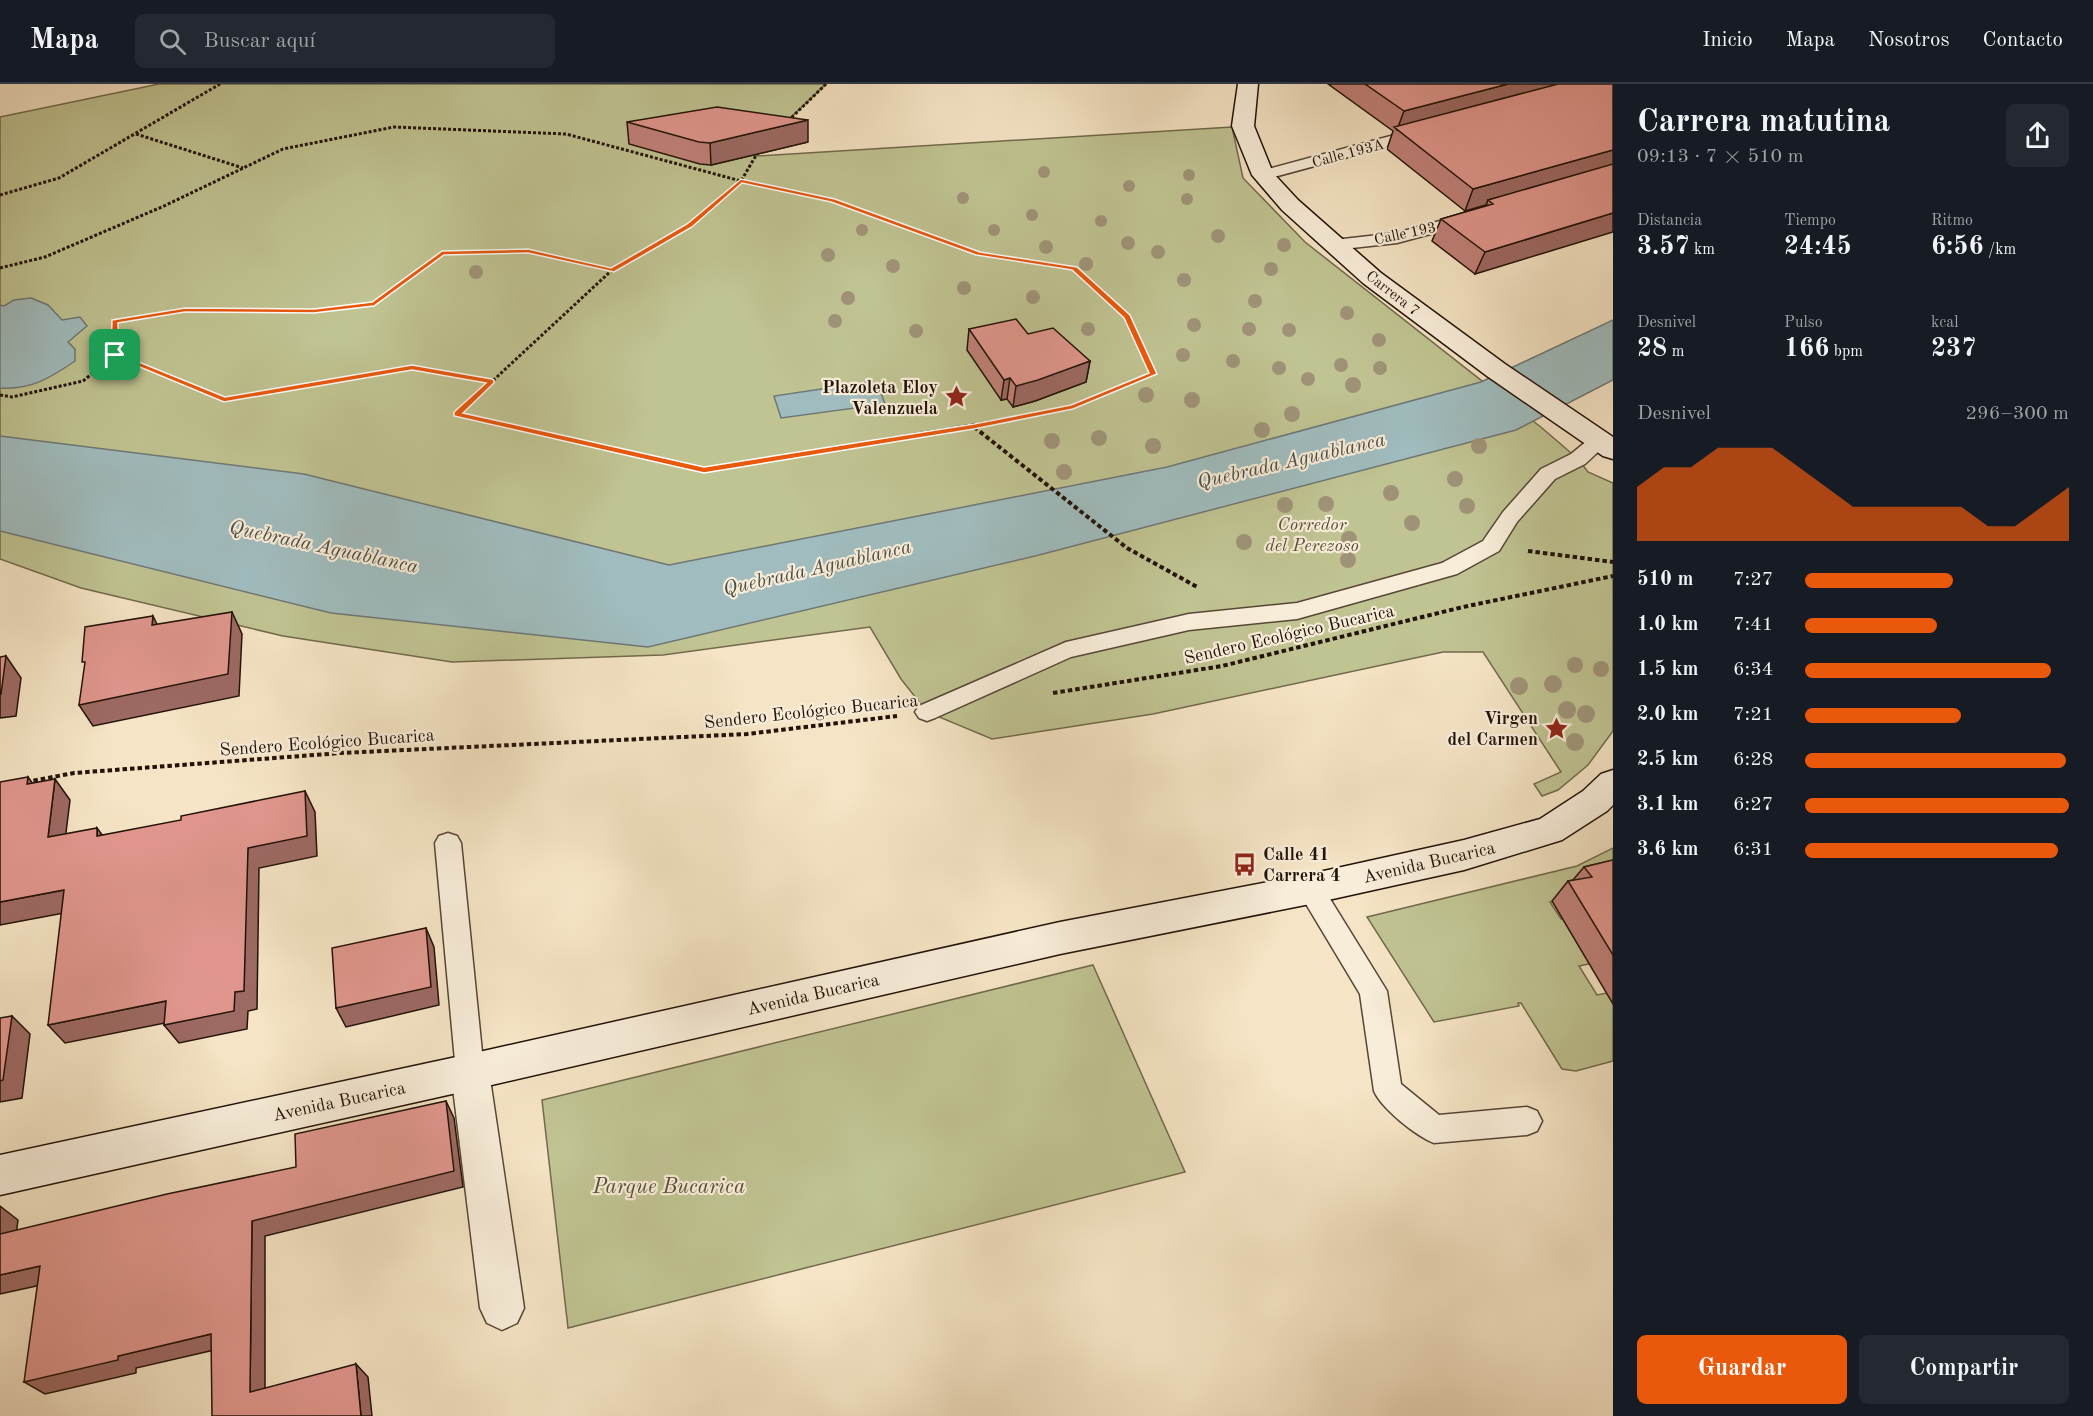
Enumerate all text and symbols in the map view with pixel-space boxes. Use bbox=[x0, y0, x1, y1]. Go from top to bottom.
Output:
search box bbox=[135, 14, 555, 68]
icon: search bbox=[156, 25, 189, 58]
text: Mapa bbox=[30, 27, 99, 55]
text: Buscar aquí bbox=[204, 30, 315, 52]
text: Inicio bbox=[1702, 30, 1753, 51]
text: Mapa bbox=[1786, 30, 1835, 51]
text: Nosotros bbox=[1868, 30, 1950, 51]
text: Contacto bbox=[1983, 30, 2063, 51]
button: share bbox=[2006, 104, 2069, 167]
text: Carrera matutina bbox=[1637, 106, 1890, 139]
street label: Calle 193A bbox=[1311, 137, 1387, 171]
text: 09:13 · 7 × 510 m bbox=[1637, 147, 1804, 167]
text: Distancia bbox=[1637, 213, 1702, 229]
text: Tiempo bbox=[1784, 213, 1836, 229]
text: Ritmo bbox=[1931, 213, 1973, 229]
street label: Calle 193 bbox=[1373, 221, 1438, 248]
text: 3.57 bbox=[1637, 234, 1690, 260]
text: 24:45 bbox=[1784, 234, 1852, 260]
text: 6:56 bbox=[1931, 234, 1984, 260]
text: km bbox=[1690, 242, 1715, 258]
text: /km bbox=[1984, 242, 2016, 258]
street label: Carrera 7 bbox=[1363, 269, 1422, 320]
text: Desnivel bbox=[1637, 315, 1696, 331]
text: Pulso bbox=[1784, 315, 1823, 331]
text: kcal bbox=[1931, 315, 1959, 331]
pin bbox=[89, 329, 140, 380]
text: 28 bbox=[1637, 336, 1667, 362]
text: 166 bbox=[1784, 336, 1829, 362]
text: 237 bbox=[1931, 336, 1976, 362]
icon: arrive bbox=[98, 338, 131, 371]
text: m bbox=[1667, 344, 1684, 360]
text: bpm bbox=[1829, 344, 1863, 360]
place label: Plazoleta Eloy Valenzuela bbox=[822, 379, 938, 418]
place icon: Plazoleta Eloy Valenzuela bbox=[943, 384, 969, 410]
text: Desnivel bbox=[1637, 404, 1711, 424]
text: 296–300 m bbox=[1966, 404, 2069, 424]
water label: Quebrada Aguablanca bbox=[1195, 430, 1388, 493]
park label: Corredor del Perezoso bbox=[1265, 516, 1359, 555]
water label: Quebrada Aguablanca bbox=[227, 518, 420, 578]
water label: Quebrada Aguablanca bbox=[721, 537, 914, 600]
text: 510 m bbox=[1637, 570, 1693, 590]
text: 7:27 bbox=[1733, 570, 1773, 590]
street label: Sendero Ecológico Bucarica bbox=[1182, 602, 1396, 668]
text: 1.0 km bbox=[1637, 615, 1699, 635]
text: 7:41 bbox=[1733, 615, 1773, 635]
text: 1.5 km bbox=[1637, 660, 1699, 680]
text: 6:34 bbox=[1733, 660, 1773, 680]
street label: Sendero Ecológico Bucarica bbox=[703, 692, 919, 732]
text: 2.0 km bbox=[1637, 705, 1699, 725]
text: 7:21 bbox=[1733, 705, 1773, 725]
place label: Virgen del Carmen bbox=[1447, 710, 1538, 749]
place icon: Virgen del Carmen bbox=[1543, 715, 1569, 741]
street label: Sendero Ecológico Bucarica bbox=[219, 727, 435, 759]
text: 2.5 km bbox=[1637, 750, 1699, 770]
text: 6:28 bbox=[1733, 750, 1773, 770]
text: 3.1 km bbox=[1637, 795, 1699, 815]
text: 6:27 bbox=[1733, 795, 1773, 815]
street label: Avenida Bucarica bbox=[1361, 839, 1497, 887]
text: 3.6 km bbox=[1637, 840, 1699, 860]
text: 6:31 bbox=[1733, 840, 1773, 860]
place label: Calle 41 Carrera 4 bbox=[1263, 846, 1341, 885]
bus stop icon: Calle 41 Carrera 4 bbox=[1232, 851, 1258, 877]
street label: Avenida Bucarica bbox=[745, 971, 881, 1019]
street label: Avenida Bucarica bbox=[271, 1079, 407, 1125]
park label: Parque Bucarica bbox=[592, 1177, 745, 1198]
button: Guardar bbox=[1637, 1335, 1847, 1404]
button: Compartir bbox=[1859, 1335, 2069, 1404]

